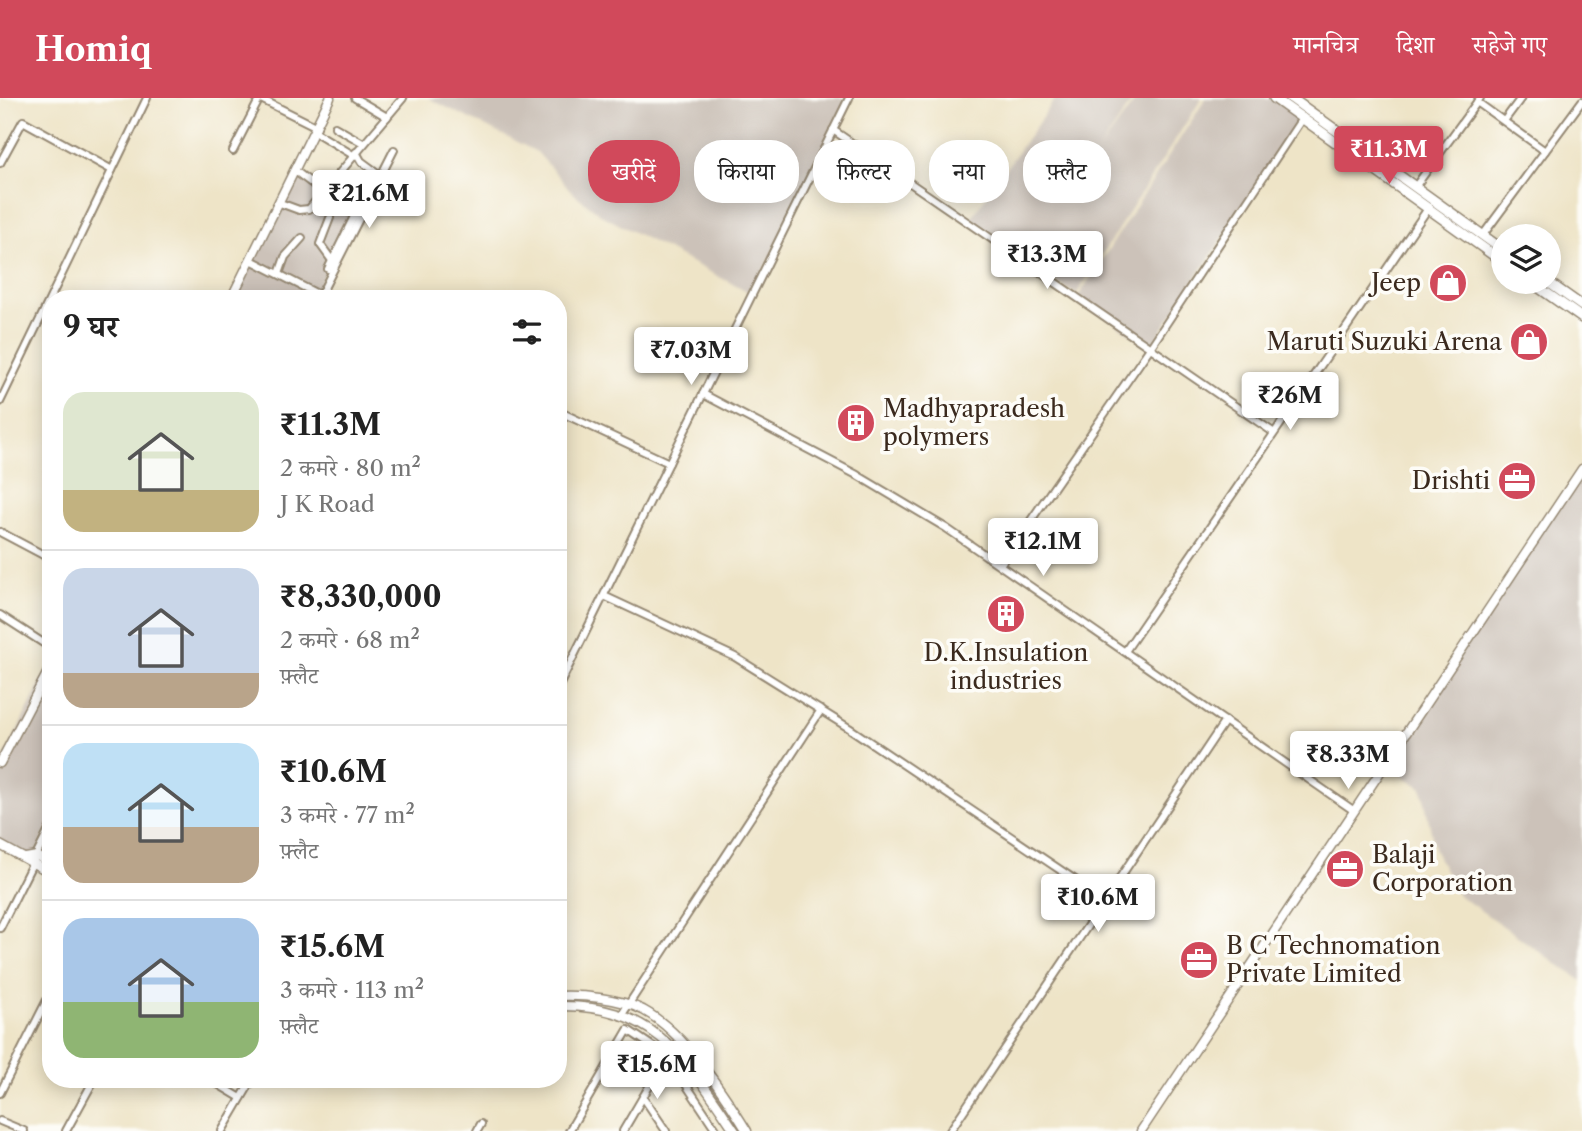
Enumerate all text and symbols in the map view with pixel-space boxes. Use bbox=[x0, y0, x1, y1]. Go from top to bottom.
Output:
text: Homiq bbox=[35, 29, 152, 70]
text: मानचित्र bbox=[1293, 30, 1358, 59]
text: दिशा bbox=[1396, 30, 1434, 59]
text: सहेजे गए bbox=[1472, 30, 1547, 59]
pin: ₹11.3M bbox=[1332, 126, 1446, 186]
text: ₹11.3M bbox=[1350, 135, 1428, 163]
chip: खरीदें bbox=[588, 140, 680, 203]
chip: किराया bbox=[694, 140, 799, 203]
chip: फ़िल्टर bbox=[813, 140, 915, 203]
chip: नया bbox=[929, 140, 1009, 203]
chip: फ़्लैट bbox=[1023, 140, 1111, 203]
pin: ₹21.6M bbox=[312, 170, 426, 230]
text: ₹21.6M bbox=[328, 179, 410, 207]
map controls bbox=[1491, 224, 1561, 294]
button: layers bbox=[1491, 224, 1561, 294]
pin: ₹13.3M bbox=[990, 232, 1104, 291]
text: ₹13.3M bbox=[1007, 240, 1087, 268]
shop icon: Jeep bbox=[1427, 262, 1469, 304]
place label: Jeep bbox=[1367, 268, 1421, 297]
text: 9 घर bbox=[63, 308, 118, 345]
icon: filters bbox=[508, 313, 546, 351]
shop icon: Maruti Suzuki Arena bbox=[1508, 321, 1550, 363]
place label: Maruti Suzuki Arena bbox=[1267, 327, 1502, 356]
pin: ₹7.03M bbox=[634, 328, 748, 387]
text: ₹7.03M bbox=[650, 336, 732, 364]
pin: ₹26M bbox=[1249, 372, 1331, 432]
text: ₹26M bbox=[1258, 381, 1322, 409]
place label: Madhyapradesh polymers bbox=[883, 394, 1065, 451]
building icon: Madhyapradesh polymers bbox=[835, 402, 877, 444]
text: ₹11.3M bbox=[280, 406, 381, 443]
icon: home bbox=[119, 420, 203, 504]
text: 2 कमरे · 80 m² bbox=[280, 454, 421, 482]
office icon: Drishti bbox=[1496, 460, 1538, 502]
place label: Drishti bbox=[1412, 466, 1490, 495]
text: J K Road bbox=[280, 490, 375, 518]
pin: ₹12.1M bbox=[986, 518, 1100, 578]
text: ₹12.1M bbox=[1004, 527, 1082, 555]
text: ₹8,330,000 bbox=[280, 578, 442, 615]
building icon: D.K.Insulation industries bbox=[985, 593, 1027, 635]
icon: home bbox=[119, 596, 203, 680]
text: 2 कमरे · 68 m² bbox=[280, 626, 420, 654]
place label: D.K.Insulation industries bbox=[924, 638, 1088, 695]
text: फ़्लैट bbox=[280, 662, 318, 690]
pin: ₹8.33M bbox=[1291, 732, 1405, 791]
text: ₹8.33M bbox=[1306, 740, 1390, 768]
text: ₹10.6M bbox=[280, 753, 387, 790]
icon: home bbox=[119, 771, 203, 855]
text: 3 कमरे · 77 m² bbox=[280, 801, 415, 829]
text: फ़्लैट bbox=[280, 837, 318, 865]
place label: Balaji Corporation bbox=[1372, 840, 1513, 897]
office icon: Balaji Corporation bbox=[1324, 848, 1366, 890]
pin: ₹10.6M bbox=[1041, 874, 1155, 934]
text: ₹10.6M bbox=[1057, 883, 1139, 911]
text: ₹15.6M bbox=[280, 928, 385, 965]
place label: B C Technomation Private Limited bbox=[1226, 931, 1440, 988]
office icon: B C Technomation Private Limited bbox=[1178, 939, 1220, 981]
icon: home bbox=[119, 946, 203, 1030]
text: 3 कमरे · 113 m² bbox=[280, 976, 424, 1004]
text: फ़्लैट bbox=[280, 1012, 318, 1040]
pin: ₹15.6M bbox=[600, 1042, 714, 1101]
text: ₹15.6M bbox=[617, 1050, 697, 1078]

